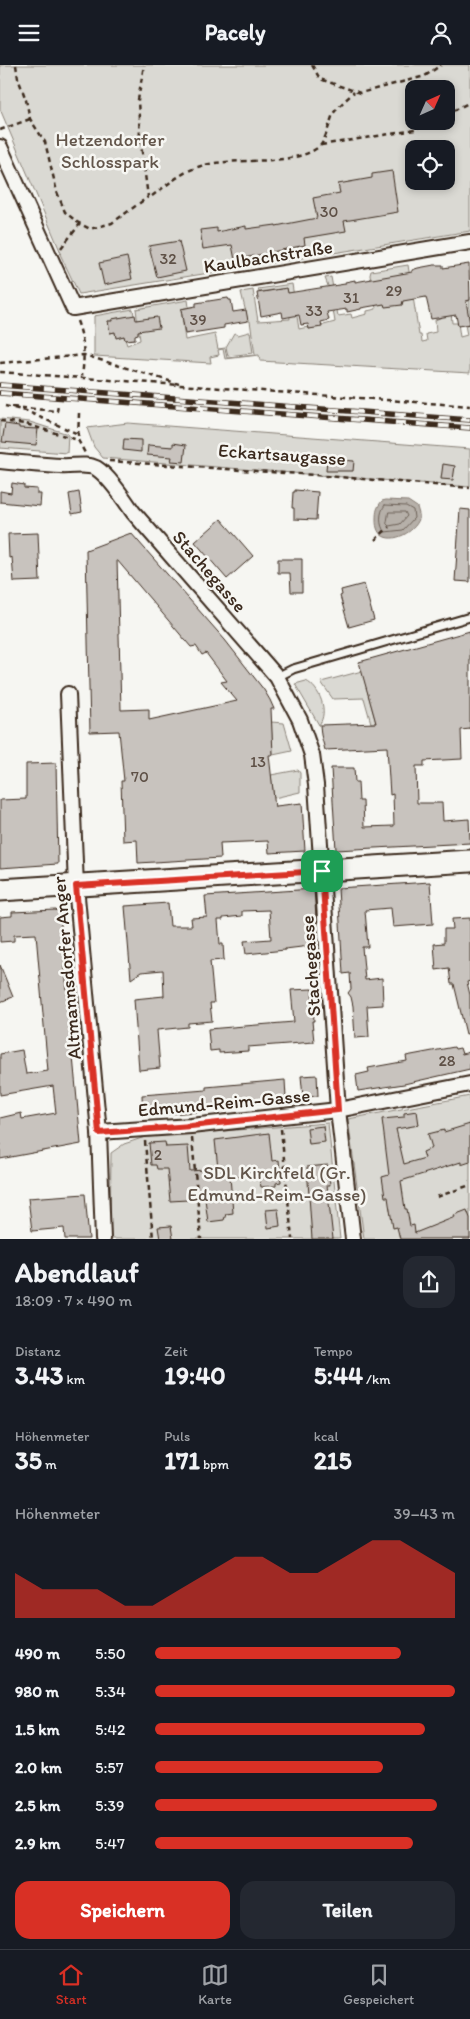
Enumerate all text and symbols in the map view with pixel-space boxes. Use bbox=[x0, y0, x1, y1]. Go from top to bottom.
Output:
icon: menu bbox=[15, 19, 43, 47]
text: Pacely bbox=[205, 19, 265, 46]
icon: person bbox=[427, 19, 455, 47]
north arrow bbox=[405, 80, 455, 130]
map controls bbox=[405, 80, 455, 190]
park label: Hetzendorfer Schlosspark bbox=[56, 128, 165, 173]
button: locate bbox=[405, 140, 455, 190]
house number: 30 bbox=[320, 202, 338, 221]
street label: Kaulbachstraße bbox=[202, 235, 334, 278]
house number: 32 bbox=[159, 249, 177, 268]
house number: 29 bbox=[386, 281, 402, 300]
house number: 31 bbox=[343, 288, 360, 307]
house number: 33 bbox=[305, 301, 323, 320]
house number: 39 bbox=[189, 310, 207, 329]
street label: Eckartsaugasse bbox=[218, 439, 346, 470]
street label: Stachegasse bbox=[168, 526, 251, 617]
house number: 13 bbox=[250, 752, 266, 771]
house number: 70 bbox=[131, 767, 149, 786]
pin bbox=[301, 850, 343, 892]
icon: arrive bbox=[308, 857, 336, 885]
street label: Altmannsdorfer Anger bbox=[47, 875, 86, 1061]
street label: Stachegasse bbox=[295, 915, 326, 1017]
house number: 28 bbox=[438, 1051, 456, 1070]
street label: Edmund-Reim-Gasse bbox=[137, 1084, 311, 1121]
house number: 2 bbox=[154, 1145, 163, 1164]
park label: SDL Kirchfeld (Gr. Edmund-Reim-Gasse) bbox=[187, 1161, 367, 1206]
text: Abendlauf bbox=[15, 1255, 139, 1289]
button: share bbox=[403, 1256, 455, 1308]
text: 18:09 · 7 × 490 m bbox=[15, 1291, 132, 1310]
text: Distanz bbox=[15, 1343, 61, 1360]
text: Zeit bbox=[164, 1343, 188, 1360]
text: Tempo bbox=[314, 1343, 353, 1360]
text: 3.43 bbox=[15, 1360, 63, 1390]
text: 19:40 bbox=[164, 1360, 226, 1390]
text: 5:44 bbox=[314, 1360, 363, 1390]
text: km bbox=[63, 1371, 85, 1388]
text: /km bbox=[363, 1371, 391, 1388]
text: Höhenmeter bbox=[15, 1428, 89, 1445]
text: Puls bbox=[164, 1428, 190, 1445]
text: kcal bbox=[314, 1428, 339, 1445]
text: 35 bbox=[15, 1445, 42, 1475]
text: 171 bbox=[164, 1445, 200, 1475]
text: 215 bbox=[314, 1445, 352, 1475]
text: m bbox=[42, 1456, 57, 1473]
text: bpm bbox=[200, 1456, 229, 1473]
text: Höhenmeter bbox=[15, 1504, 100, 1523]
text: 39–43 m bbox=[394, 1504, 455, 1523]
text: 490 m bbox=[15, 1644, 60, 1663]
text: 5:50 bbox=[95, 1644, 126, 1663]
text: 980 m bbox=[15, 1682, 59, 1701]
text: 5:34 bbox=[95, 1682, 126, 1701]
text: 1.5 km bbox=[15, 1720, 60, 1739]
text: 5:42 bbox=[95, 1720, 125, 1739]
text: 2.0 km bbox=[15, 1758, 62, 1777]
text: 5:57 bbox=[95, 1758, 124, 1777]
text: 2.5 km bbox=[15, 1796, 61, 1815]
text: 5:39 bbox=[95, 1796, 124, 1815]
text: 2.9 km bbox=[15, 1834, 60, 1853]
text: 5:47 bbox=[95, 1834, 125, 1853]
button: Speichern bbox=[15, 1881, 230, 1939]
button: Teilen bbox=[240, 1881, 455, 1939]
tab: Start bbox=[56, 1961, 87, 2008]
tab: Karte bbox=[198, 1961, 232, 2008]
tab: Gespeichert bbox=[343, 1961, 414, 2008]

